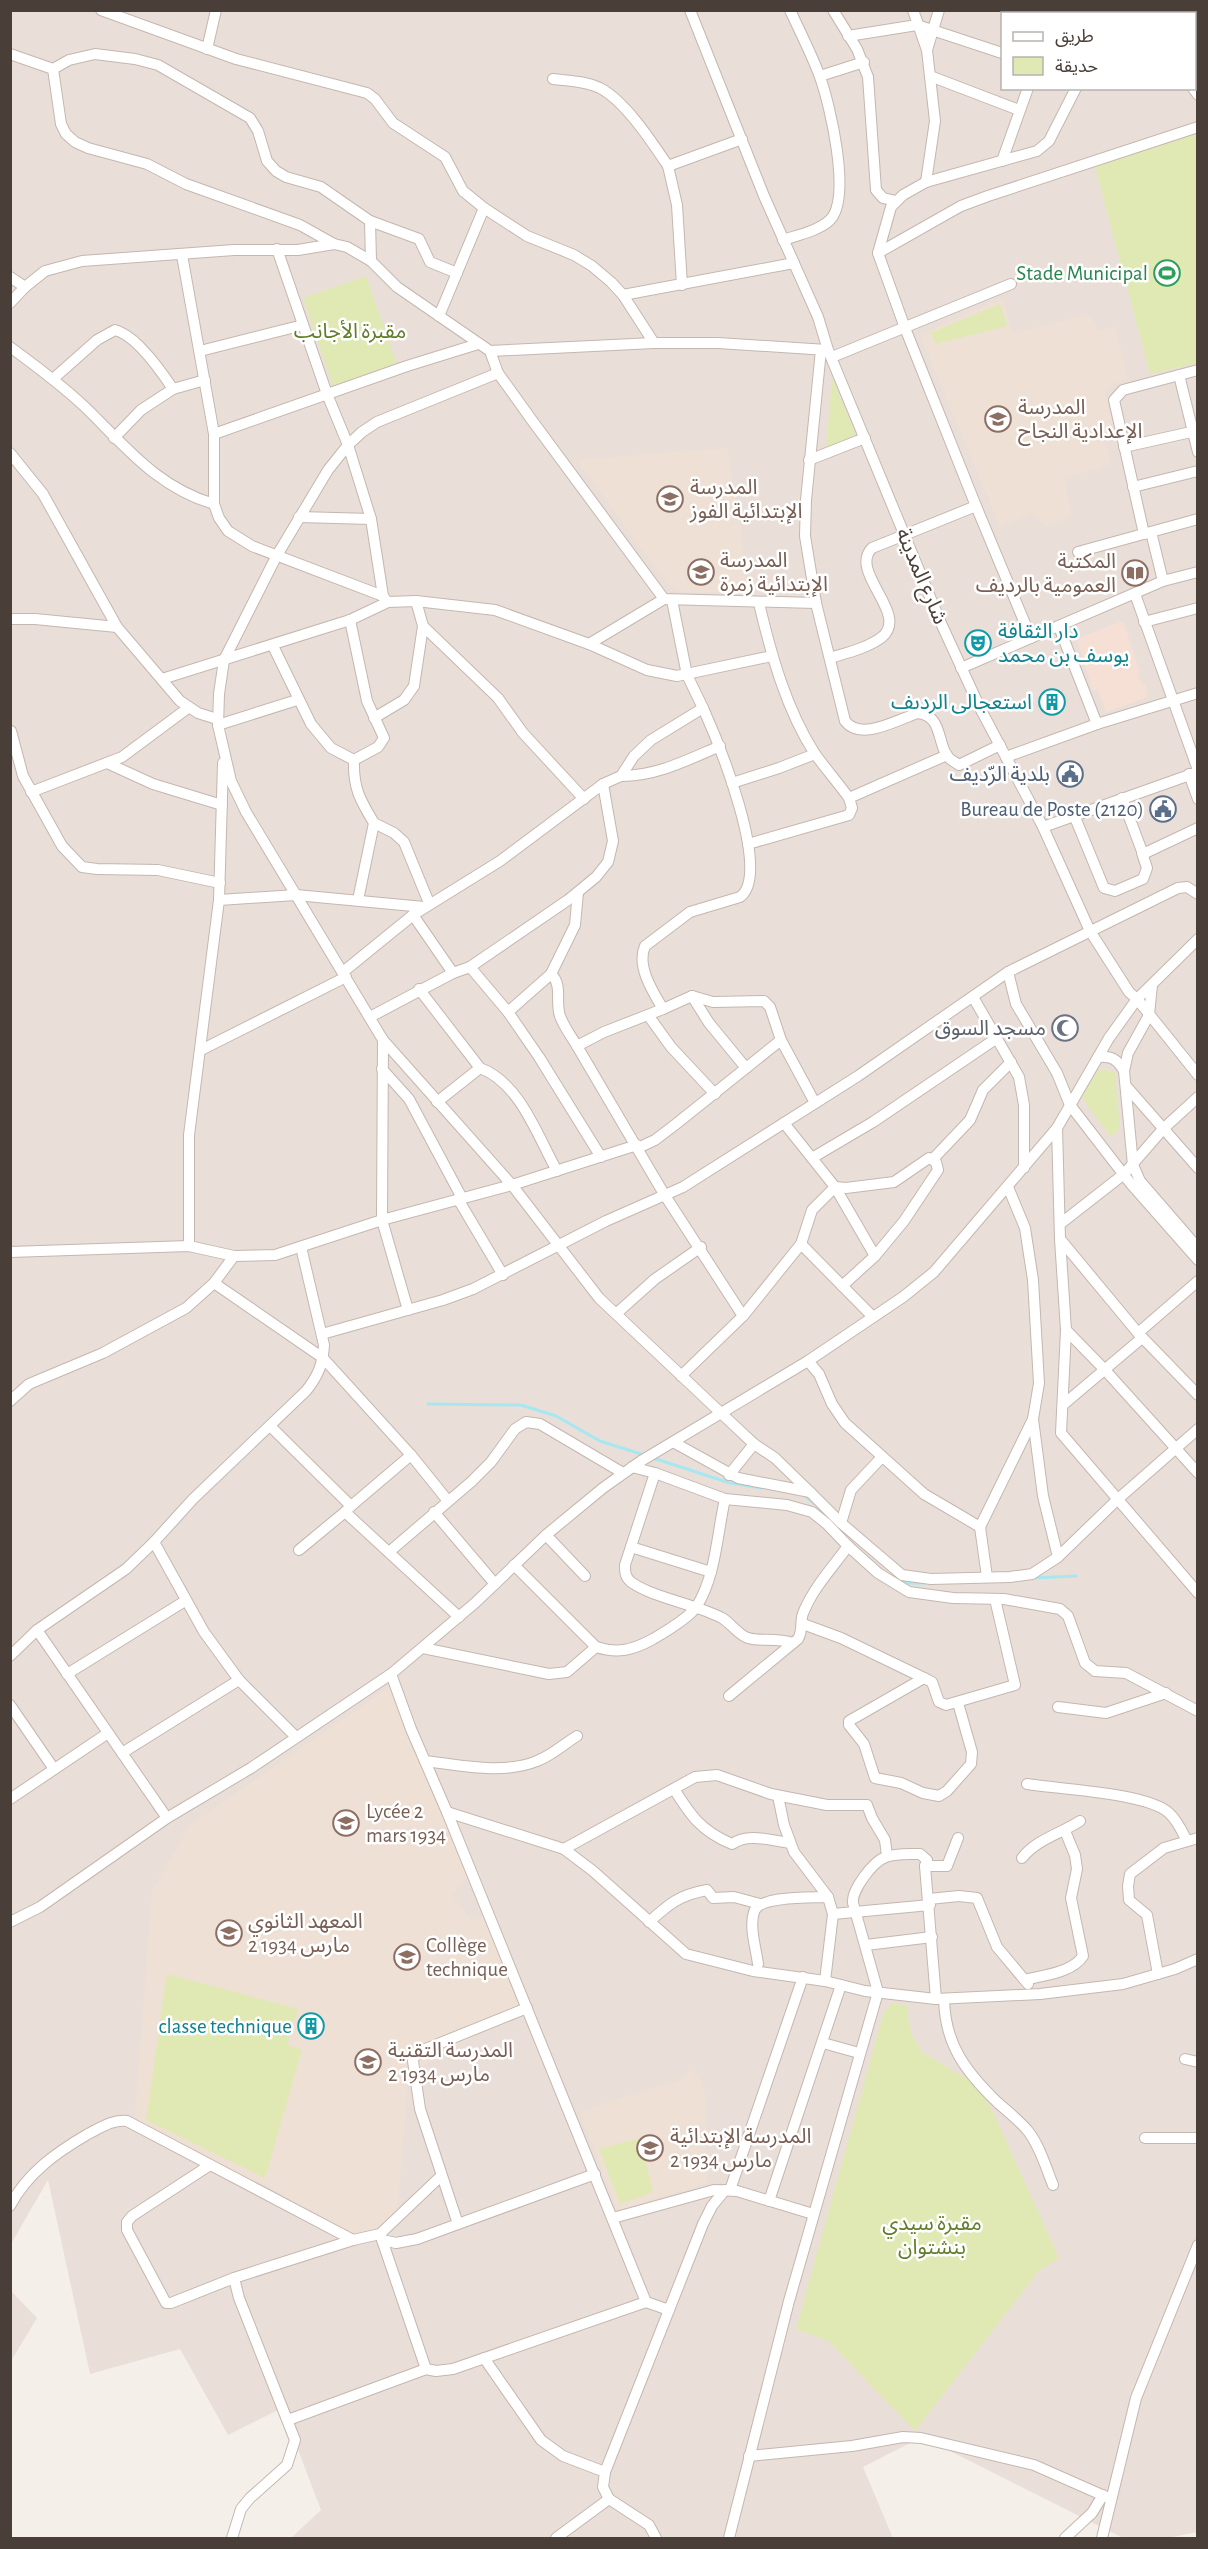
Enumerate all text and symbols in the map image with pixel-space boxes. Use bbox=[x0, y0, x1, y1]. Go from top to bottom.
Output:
legend bbox=[1001, 12, 1196, 90]
text: طريق bbox=[1055, 28, 1094, 47]
text: حديقة bbox=[1055, 58, 1098, 76]
sports icon: Stade Municipal bbox=[1152, 258, 1182, 288]
place label: Stade Municipal bbox=[1016, 263, 1148, 284]
park label: مقبرة الأجانب bbox=[294, 320, 406, 343]
place label: المدرسة الإعدادية النجاح bbox=[1018, 397, 1143, 446]
school or university icon: المدرسة الإعدادية النجاح bbox=[983, 404, 1013, 434]
place label: المدرسة الإبتدائية الفوز bbox=[689, 477, 803, 524]
school or university icon: المدرسة الإبتدائية الفوز bbox=[655, 484, 685, 514]
street label: شارع المدينة bbox=[888, 525, 951, 629]
place label: المدرسة الإبتدائية زمرة bbox=[720, 550, 828, 597]
place label: المكتبة العمومية بالرديف bbox=[976, 551, 1116, 597]
school or university icon: المدرسة الإبتدائية زمرة bbox=[686, 557, 716, 587]
library icon: المكتبة العمومية بالرديف bbox=[1120, 558, 1150, 588]
place label: دار الثقافة يوسف بن محمد bbox=[998, 621, 1129, 667]
theatre icon: دار الثقافة يوسف بن محمد bbox=[963, 628, 993, 658]
building icon: استعجالى الردىف bbox=[1037, 687, 1067, 717]
place label: استعجالى الردىف bbox=[891, 692, 1032, 714]
public building icon: بلدية الرّديف bbox=[1055, 759, 1085, 789]
place label: بلدية الرّديف bbox=[949, 764, 1050, 786]
public building icon: Bureau de Poste (2120) bbox=[1148, 794, 1178, 824]
place label: Bureau de Poste (2120) bbox=[960, 799, 1144, 820]
mosque icon: مسجد السوق bbox=[1050, 1013, 1080, 1043]
place label: مسجد السوق bbox=[935, 1018, 1046, 1040]
place label: Lycée 2 mars 1934 bbox=[366, 1801, 446, 1846]
school or university icon: Lycée 2 mars 1934 bbox=[331, 1808, 361, 1838]
place label: المعهد الثانوي 2 مارس 1934 bbox=[248, 1911, 363, 1957]
school or university icon: المعهد الثانوي 2 مارس 1934 bbox=[214, 1918, 244, 1948]
place label: Collège technique bbox=[426, 1935, 508, 1980]
school or university icon: Collège technique bbox=[392, 1942, 422, 1972]
building icon: classe technique bbox=[296, 2011, 326, 2041]
place label: classe technique bbox=[158, 2016, 292, 2037]
place label: المدرسة التقنية 2 مارس 1934 bbox=[388, 2040, 513, 2086]
school or university icon: المدرسة التقنية 2 مارس 1934 bbox=[353, 2047, 383, 2077]
place label: المدرسة الإبتدائية 2 مارس 1934 bbox=[670, 2126, 812, 2172]
school or university icon: المدرسة الإبتدائية 2 مارس 1934 bbox=[635, 2133, 665, 2163]
park label: مقبرة سيدي بنشتوان bbox=[882, 2213, 982, 2259]

